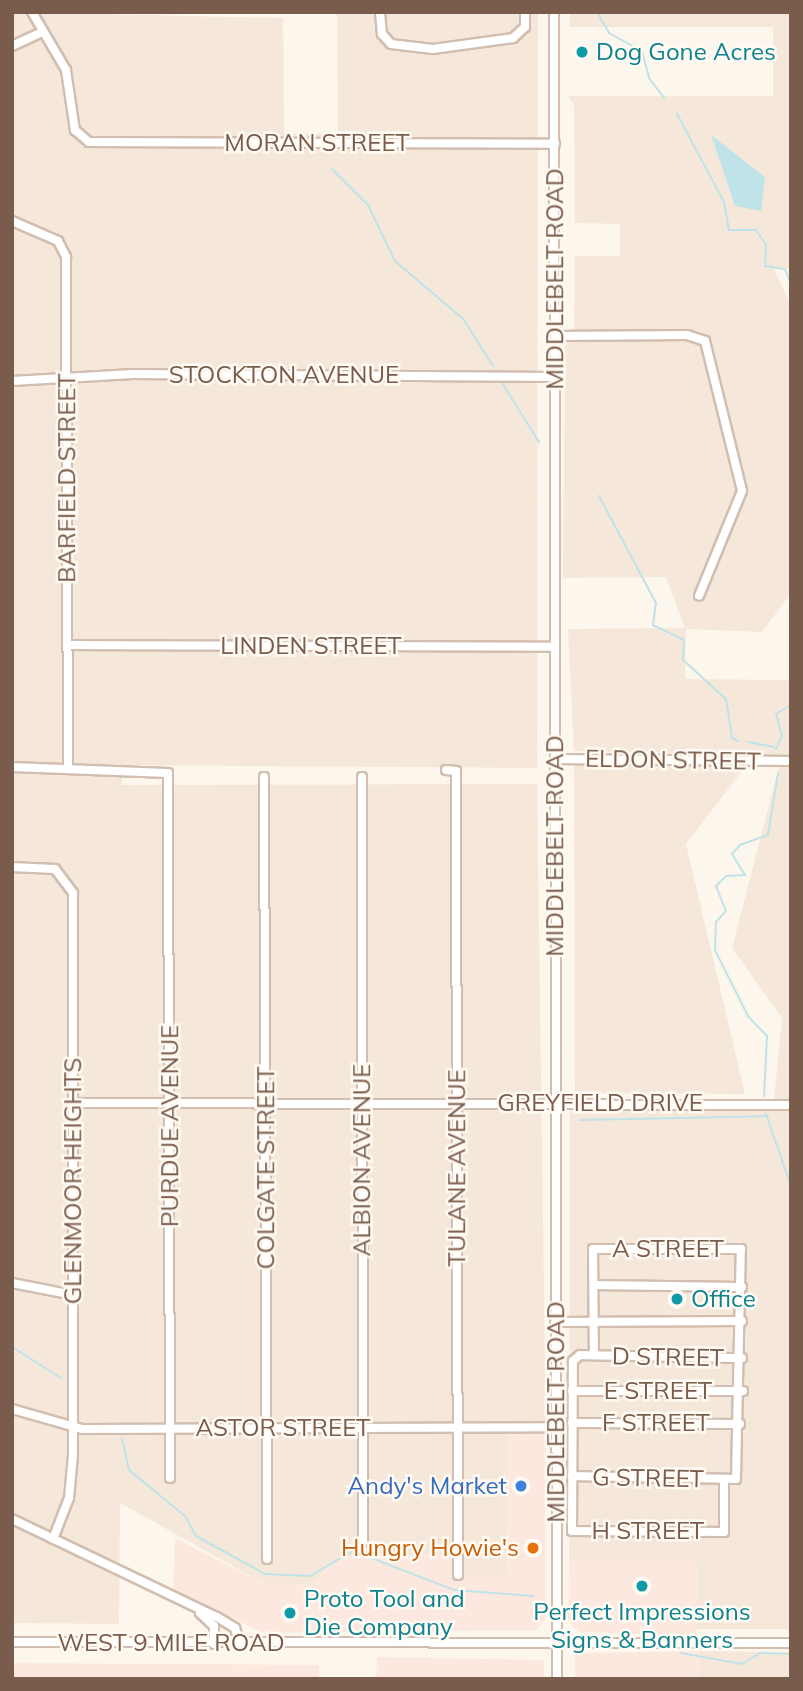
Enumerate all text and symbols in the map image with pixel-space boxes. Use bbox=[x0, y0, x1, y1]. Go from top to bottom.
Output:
place label: Dog Gone Acres bbox=[596, 38, 776, 66]
marker: Dog Gone Acres bbox=[574, 44, 590, 60]
street label: MORAN STREET bbox=[224, 129, 410, 157]
street label: MIDDLEBELT ROAD bbox=[541, 168, 569, 390]
street label: STOCKTON AVENUE bbox=[169, 361, 399, 389]
street label: BARFIELD STREET bbox=[53, 373, 81, 583]
street label: LINDEN STREET bbox=[220, 632, 402, 660]
street label: MIDDLEBELT ROAD bbox=[541, 735, 569, 957]
street label: ELDON STREET bbox=[585, 744, 761, 776]
street label: PURDUE AVENUE bbox=[156, 1025, 184, 1227]
street label: GLENMOOR HEIGHTS bbox=[59, 1058, 87, 1304]
street label: ALBION AVENUE bbox=[348, 1064, 376, 1256]
street label: COLGATE STREET bbox=[252, 1067, 280, 1269]
street label: TULANE AVENUE bbox=[443, 1069, 471, 1267]
street label: GREYFIELD DRIVE bbox=[497, 1089, 703, 1117]
street label: A STREET bbox=[612, 1235, 724, 1263]
place label: Office bbox=[691, 1285, 756, 1313]
marker: Office bbox=[669, 1291, 685, 1307]
street label: MIDDLEBELT ROAD bbox=[542, 1301, 570, 1523]
street label: D STREET bbox=[612, 1342, 724, 1372]
street label: E STREET bbox=[604, 1377, 712, 1405]
street label: F STREET bbox=[602, 1409, 710, 1437]
street label: ASTOR STREET bbox=[195, 1414, 371, 1442]
street label: G STREET bbox=[592, 1463, 704, 1493]
place label: Andy's Market bbox=[347, 1472, 507, 1500]
marker: Andy's Market bbox=[513, 1478, 529, 1494]
street label: H STREET bbox=[592, 1517, 704, 1545]
place label: Hungry Howie's bbox=[341, 1534, 519, 1562]
marker: Hungry Howie's bbox=[525, 1540, 541, 1556]
marker: Perfect Impressions Signs & Banners bbox=[634, 1578, 650, 1594]
place label: Proto Tool and Die Company bbox=[304, 1585, 465, 1641]
place label: Perfect Impressions Signs & Banners bbox=[533, 1598, 751, 1654]
marker: Proto Tool and Die Company bbox=[282, 1605, 298, 1621]
street label: WEST 9 MILE ROAD bbox=[57, 1629, 285, 1657]

